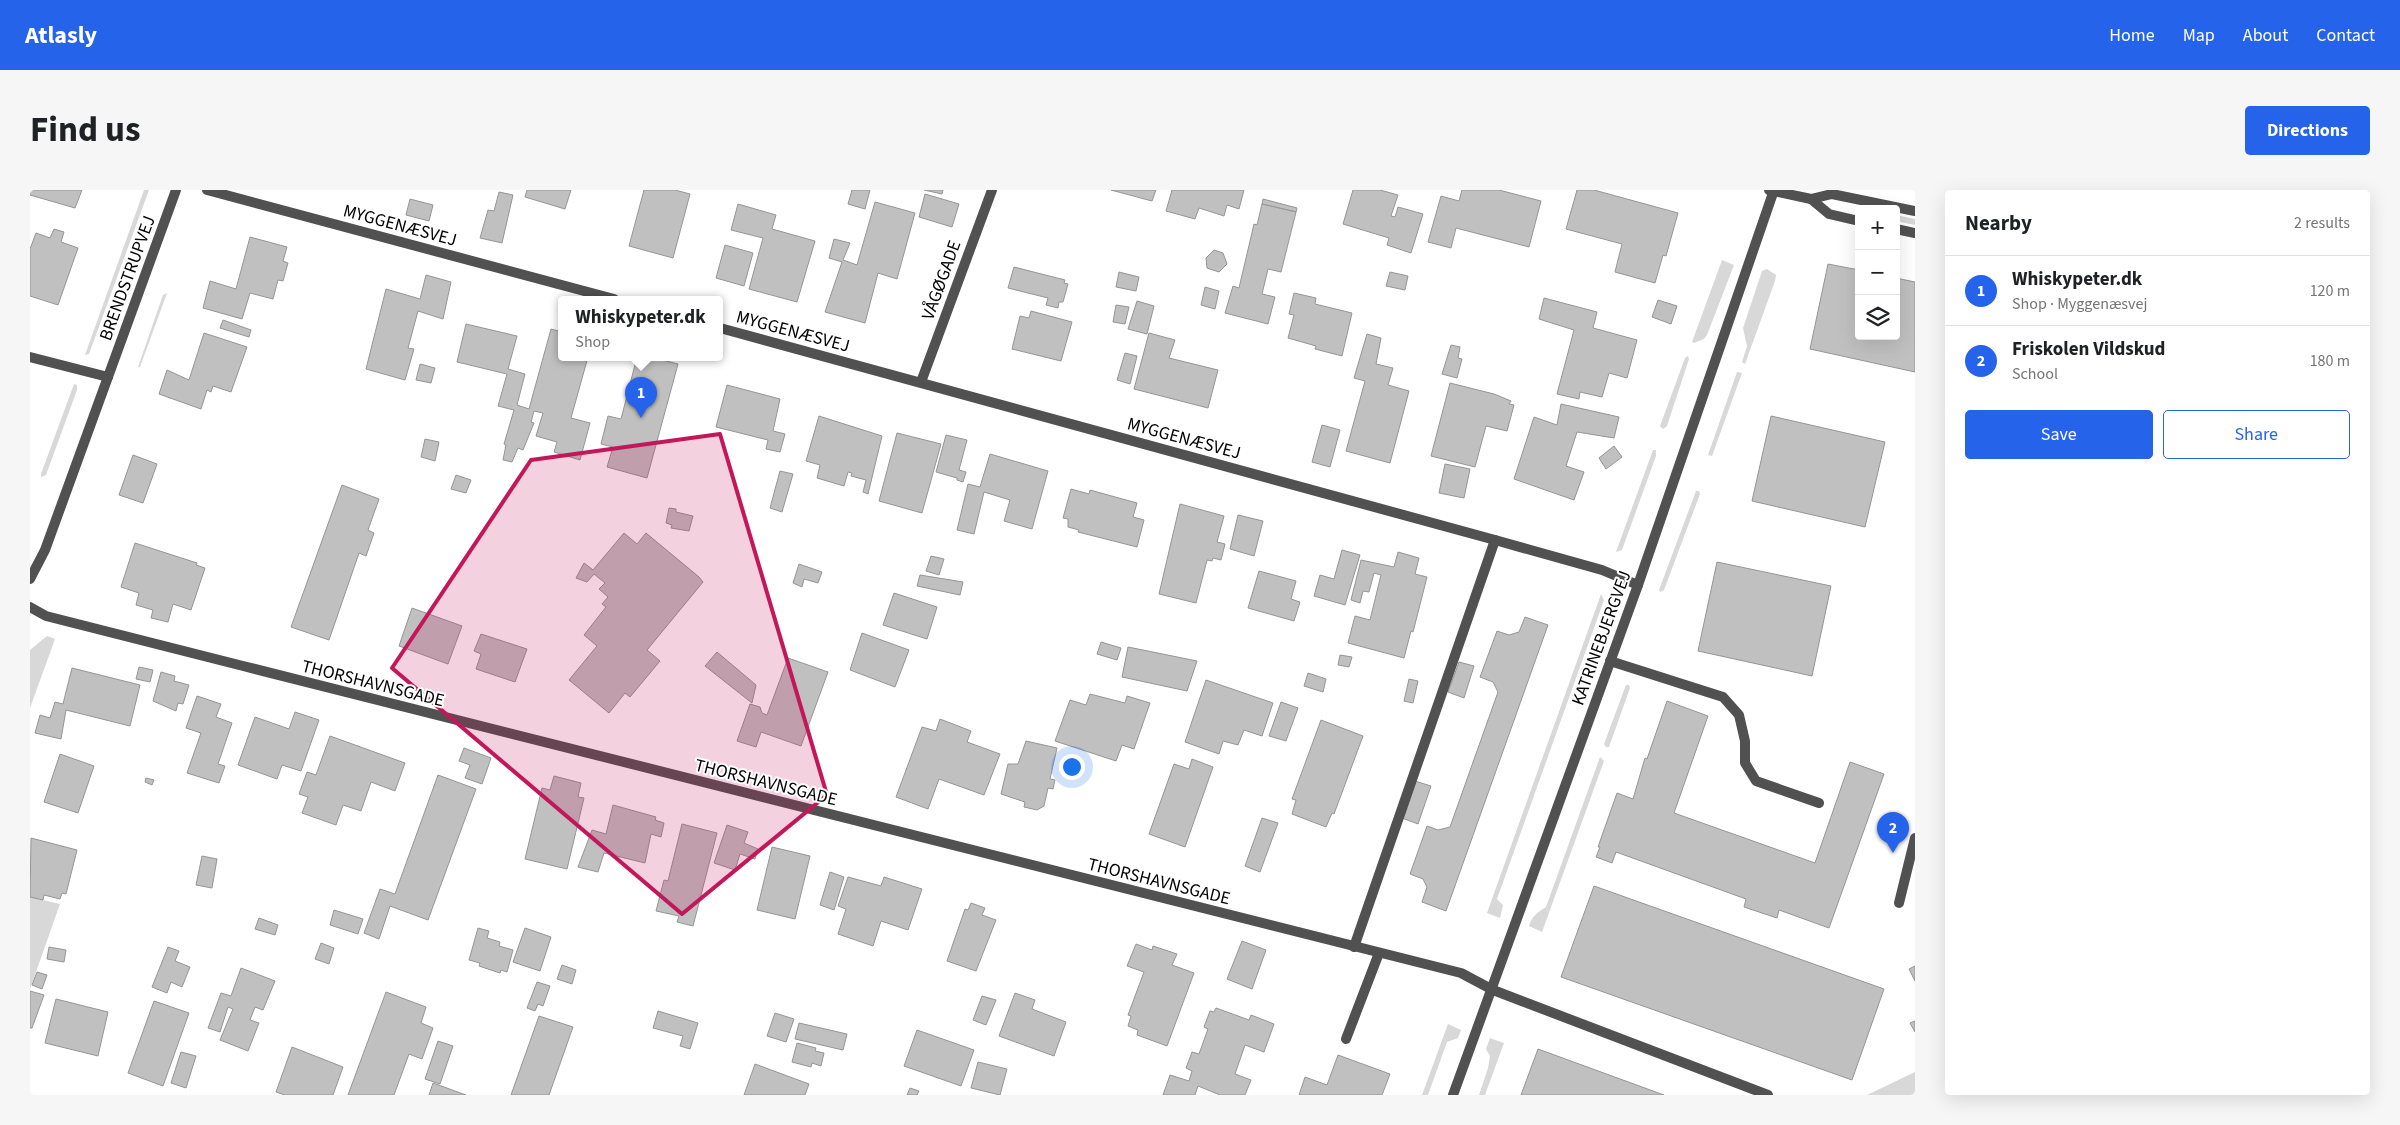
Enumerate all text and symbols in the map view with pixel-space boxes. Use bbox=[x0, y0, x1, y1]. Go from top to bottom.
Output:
text: Atlasly bbox=[25, 18, 97, 53]
text: Home bbox=[2109, 23, 2155, 48]
text: Map bbox=[2183, 23, 2215, 48]
text: About bbox=[2243, 23, 2288, 48]
text: Contact bbox=[2316, 23, 2375, 48]
text: Find us bbox=[30, 105, 140, 155]
button: Directions bbox=[2245, 106, 2370, 155]
street label: MYGGENÆSVEJ bbox=[340, 198, 459, 253]
map controls bbox=[1855, 205, 1900, 340]
button: + bbox=[1855, 205, 1900, 250]
text: Nearby bbox=[1965, 208, 2032, 238]
street label: BRENDSTRUPVEJ bbox=[93, 212, 162, 344]
text: 2 results bbox=[2294, 212, 2350, 234]
street label: VÅGØGADE bbox=[916, 237, 967, 323]
button: − bbox=[1855, 250, 1900, 295]
text: Whiskypeter.dk bbox=[2012, 266, 2142, 293]
text: 1 bbox=[1977, 280, 1985, 302]
text: 120 m bbox=[2310, 280, 2350, 302]
text: Shop · Myggenæsvej bbox=[2012, 293, 2147, 315]
button: layers bbox=[1855, 295, 1900, 340]
popup bbox=[558, 296, 723, 361]
text: Whiskypeter.dk bbox=[575, 304, 706, 331]
street label: MYGGENÆSVEJ bbox=[733, 304, 852, 359]
text: Shop bbox=[575, 331, 610, 353]
text: Friskolen Vildskud bbox=[2012, 336, 2165, 363]
text: 2 bbox=[1977, 350, 1985, 372]
text: 180 m bbox=[2310, 350, 2350, 372]
text: School bbox=[2012, 363, 2058, 385]
pin: 1 bbox=[625, 377, 657, 418]
button: Save bbox=[1965, 410, 2153, 459]
button: Share bbox=[2163, 410, 2350, 459]
street label: MYGGENÆSVEJ bbox=[1124, 411, 1243, 466]
street label: KATRINEBJERGVEJ bbox=[1565, 567, 1637, 709]
street label: THORSHAVNSGADE bbox=[299, 654, 447, 713]
street label: THORSHAVNSGADE bbox=[692, 753, 840, 812]
your location bbox=[1059, 754, 1085, 780]
pin: 2 bbox=[1877, 812, 1909, 853]
street label: THORSHAVNSGADE bbox=[1085, 852, 1233, 911]

